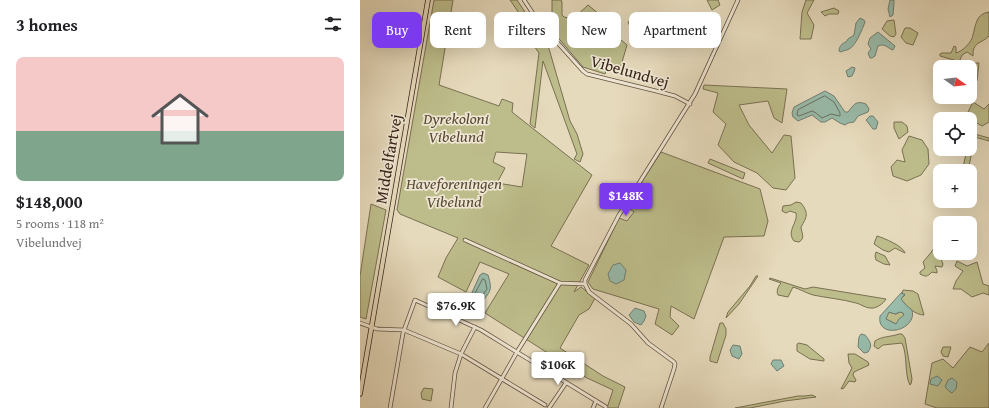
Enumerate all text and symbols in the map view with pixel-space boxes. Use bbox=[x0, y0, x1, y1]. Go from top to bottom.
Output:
text: 3 homes bbox=[16, 12, 78, 37]
chip: Buy bbox=[372, 12, 422, 48]
chip: Rent bbox=[430, 12, 486, 48]
chip: Filters bbox=[494, 12, 559, 48]
chip: New bbox=[567, 12, 621, 48]
chip: Apartment bbox=[629, 12, 721, 48]
icon: filters bbox=[322, 13, 344, 35]
street label: Vibelundvej bbox=[588, 48, 672, 94]
north arrow bbox=[933, 60, 977, 104]
map controls bbox=[933, 60, 977, 260]
icon: home bbox=[144, 83, 216, 155]
park label: Dyrekoloni Vibelund bbox=[422, 106, 489, 148]
street label: Middelfartvej bbox=[368, 112, 408, 206]
button: locate bbox=[933, 112, 977, 156]
button: + bbox=[933, 164, 977, 208]
park label: Haveforeningen Vibelund bbox=[405, 171, 502, 213]
pin: $148K bbox=[598, 183, 654, 217]
text: $148K bbox=[608, 186, 644, 205]
text: $148,000 bbox=[16, 189, 82, 214]
text: 5 rooms · 118 m² bbox=[16, 214, 104, 233]
button: − bbox=[933, 216, 977, 260]
text: Vibelundvej bbox=[16, 233, 82, 252]
pin: $76.9K bbox=[423, 293, 489, 327]
text: $76.9K bbox=[437, 296, 475, 315]
pin: $106K bbox=[530, 352, 586, 386]
text: $106K bbox=[540, 355, 576, 374]

